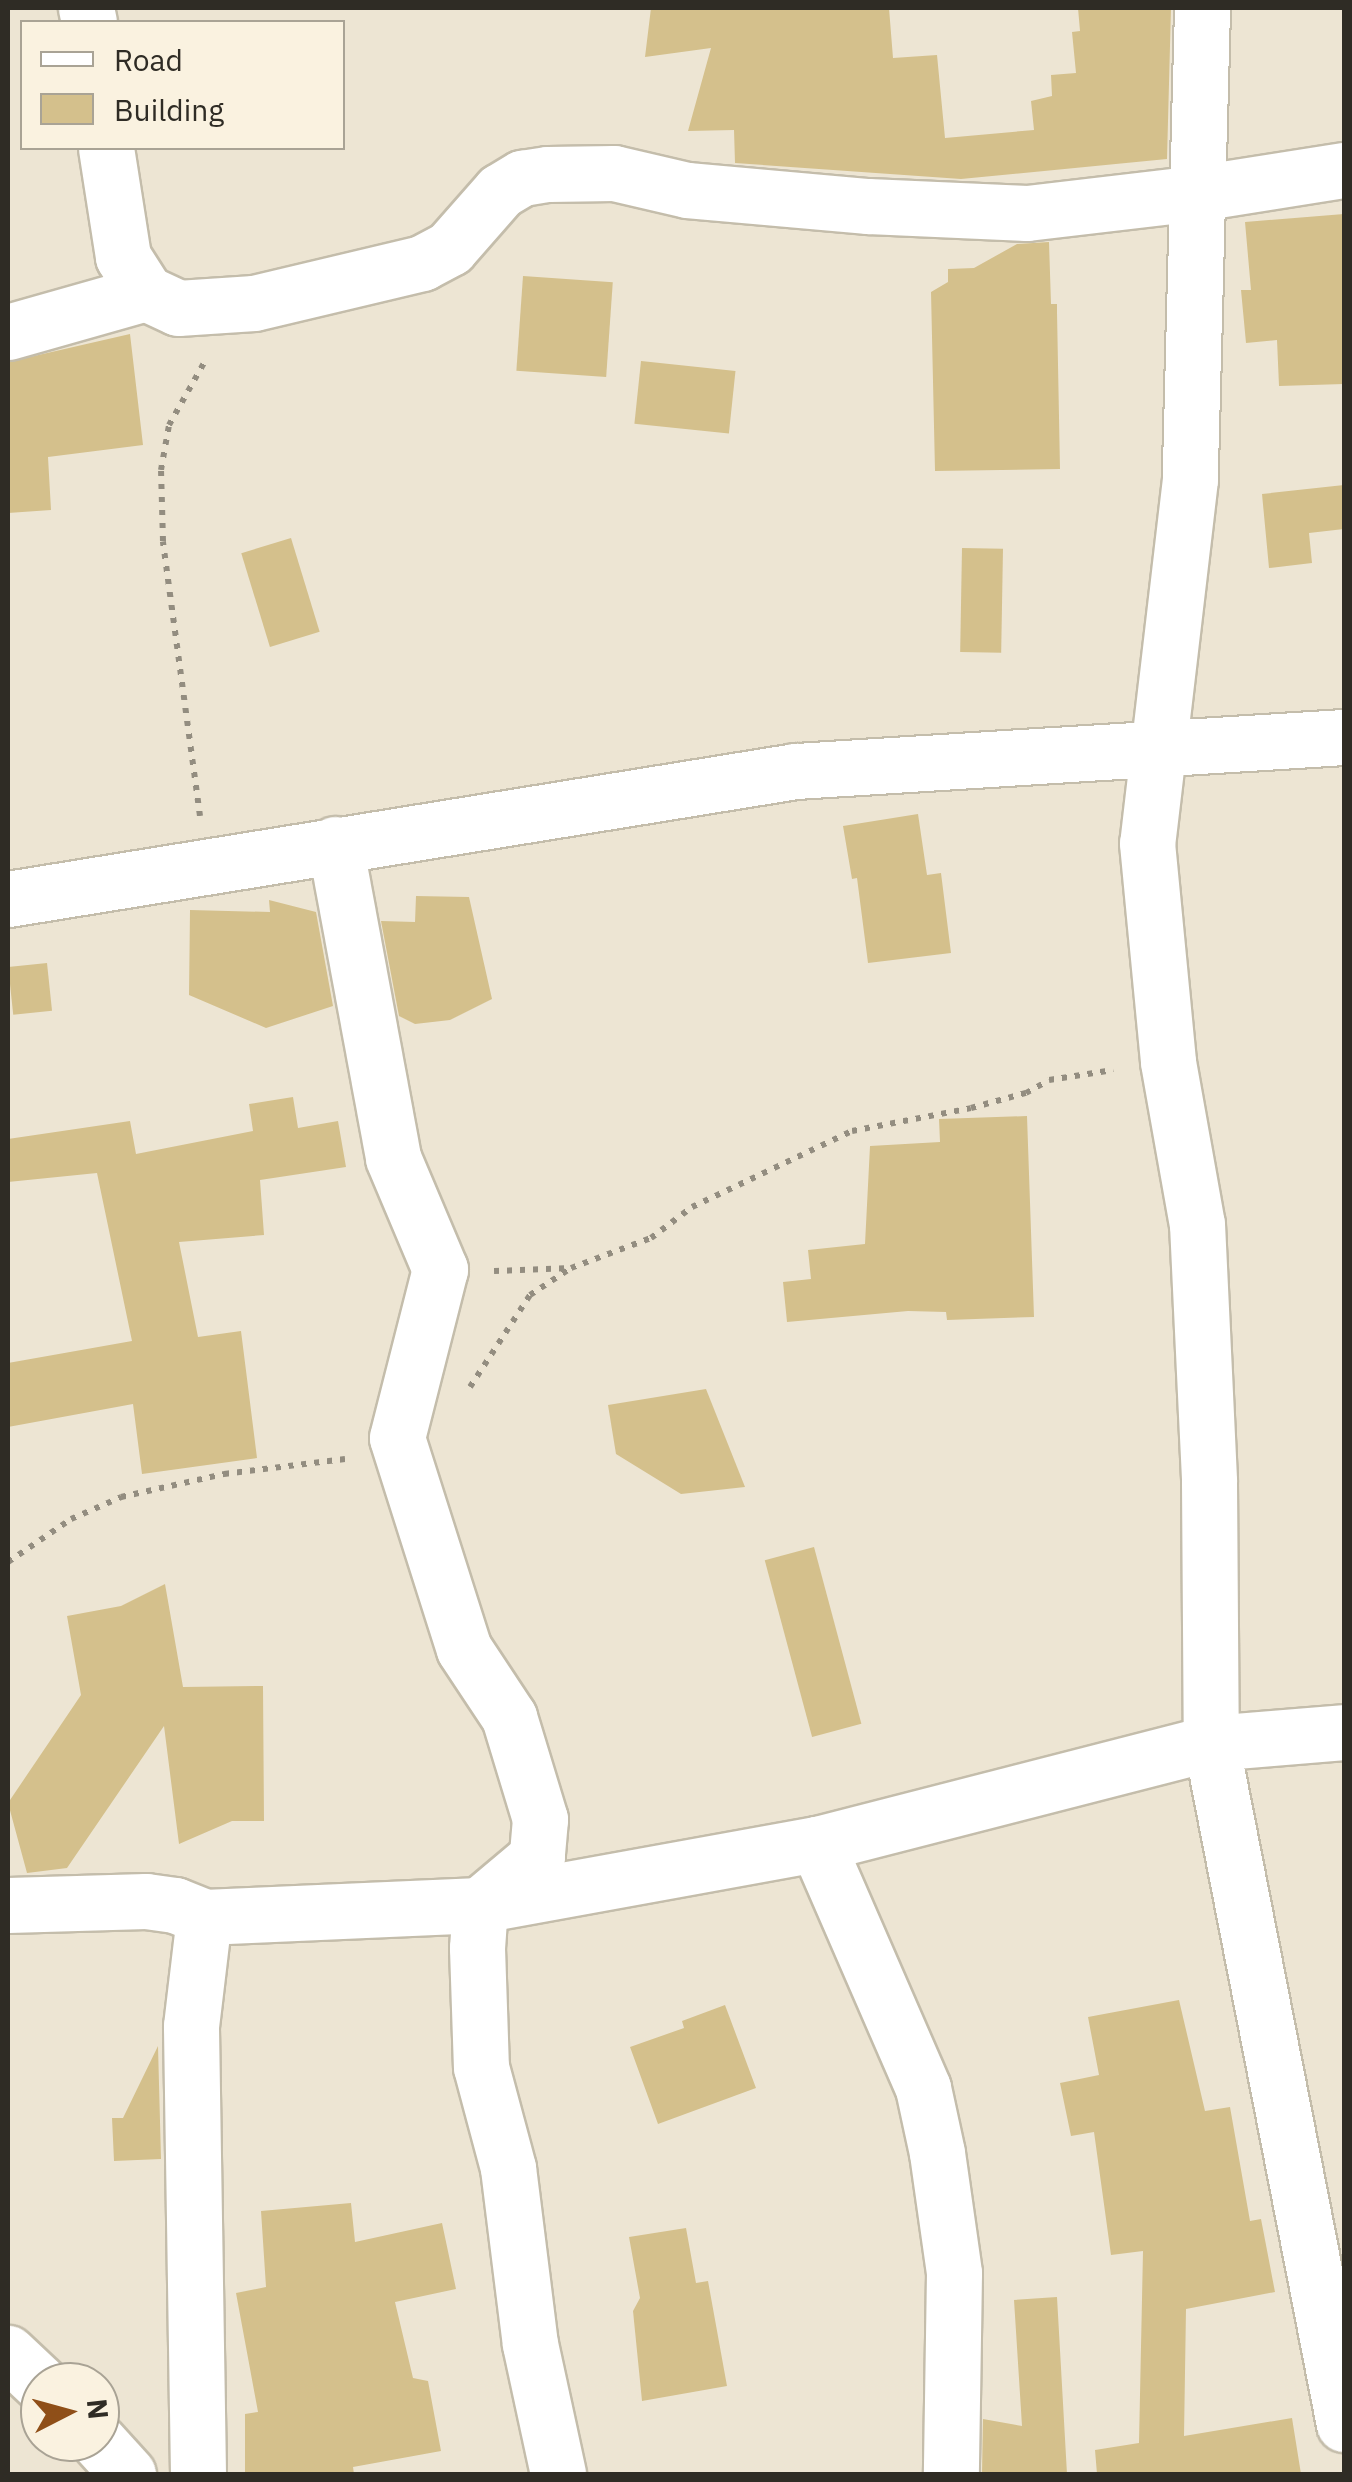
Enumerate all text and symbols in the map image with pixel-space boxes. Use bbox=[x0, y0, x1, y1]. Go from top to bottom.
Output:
legend bbox=[20, 20, 345, 150]
text: Road bbox=[114, 40, 183, 79]
text: Building bbox=[114, 90, 224, 129]
north arrow bbox=[20, 2362, 120, 2462]
text: N bbox=[79, 2397, 118, 2421]

